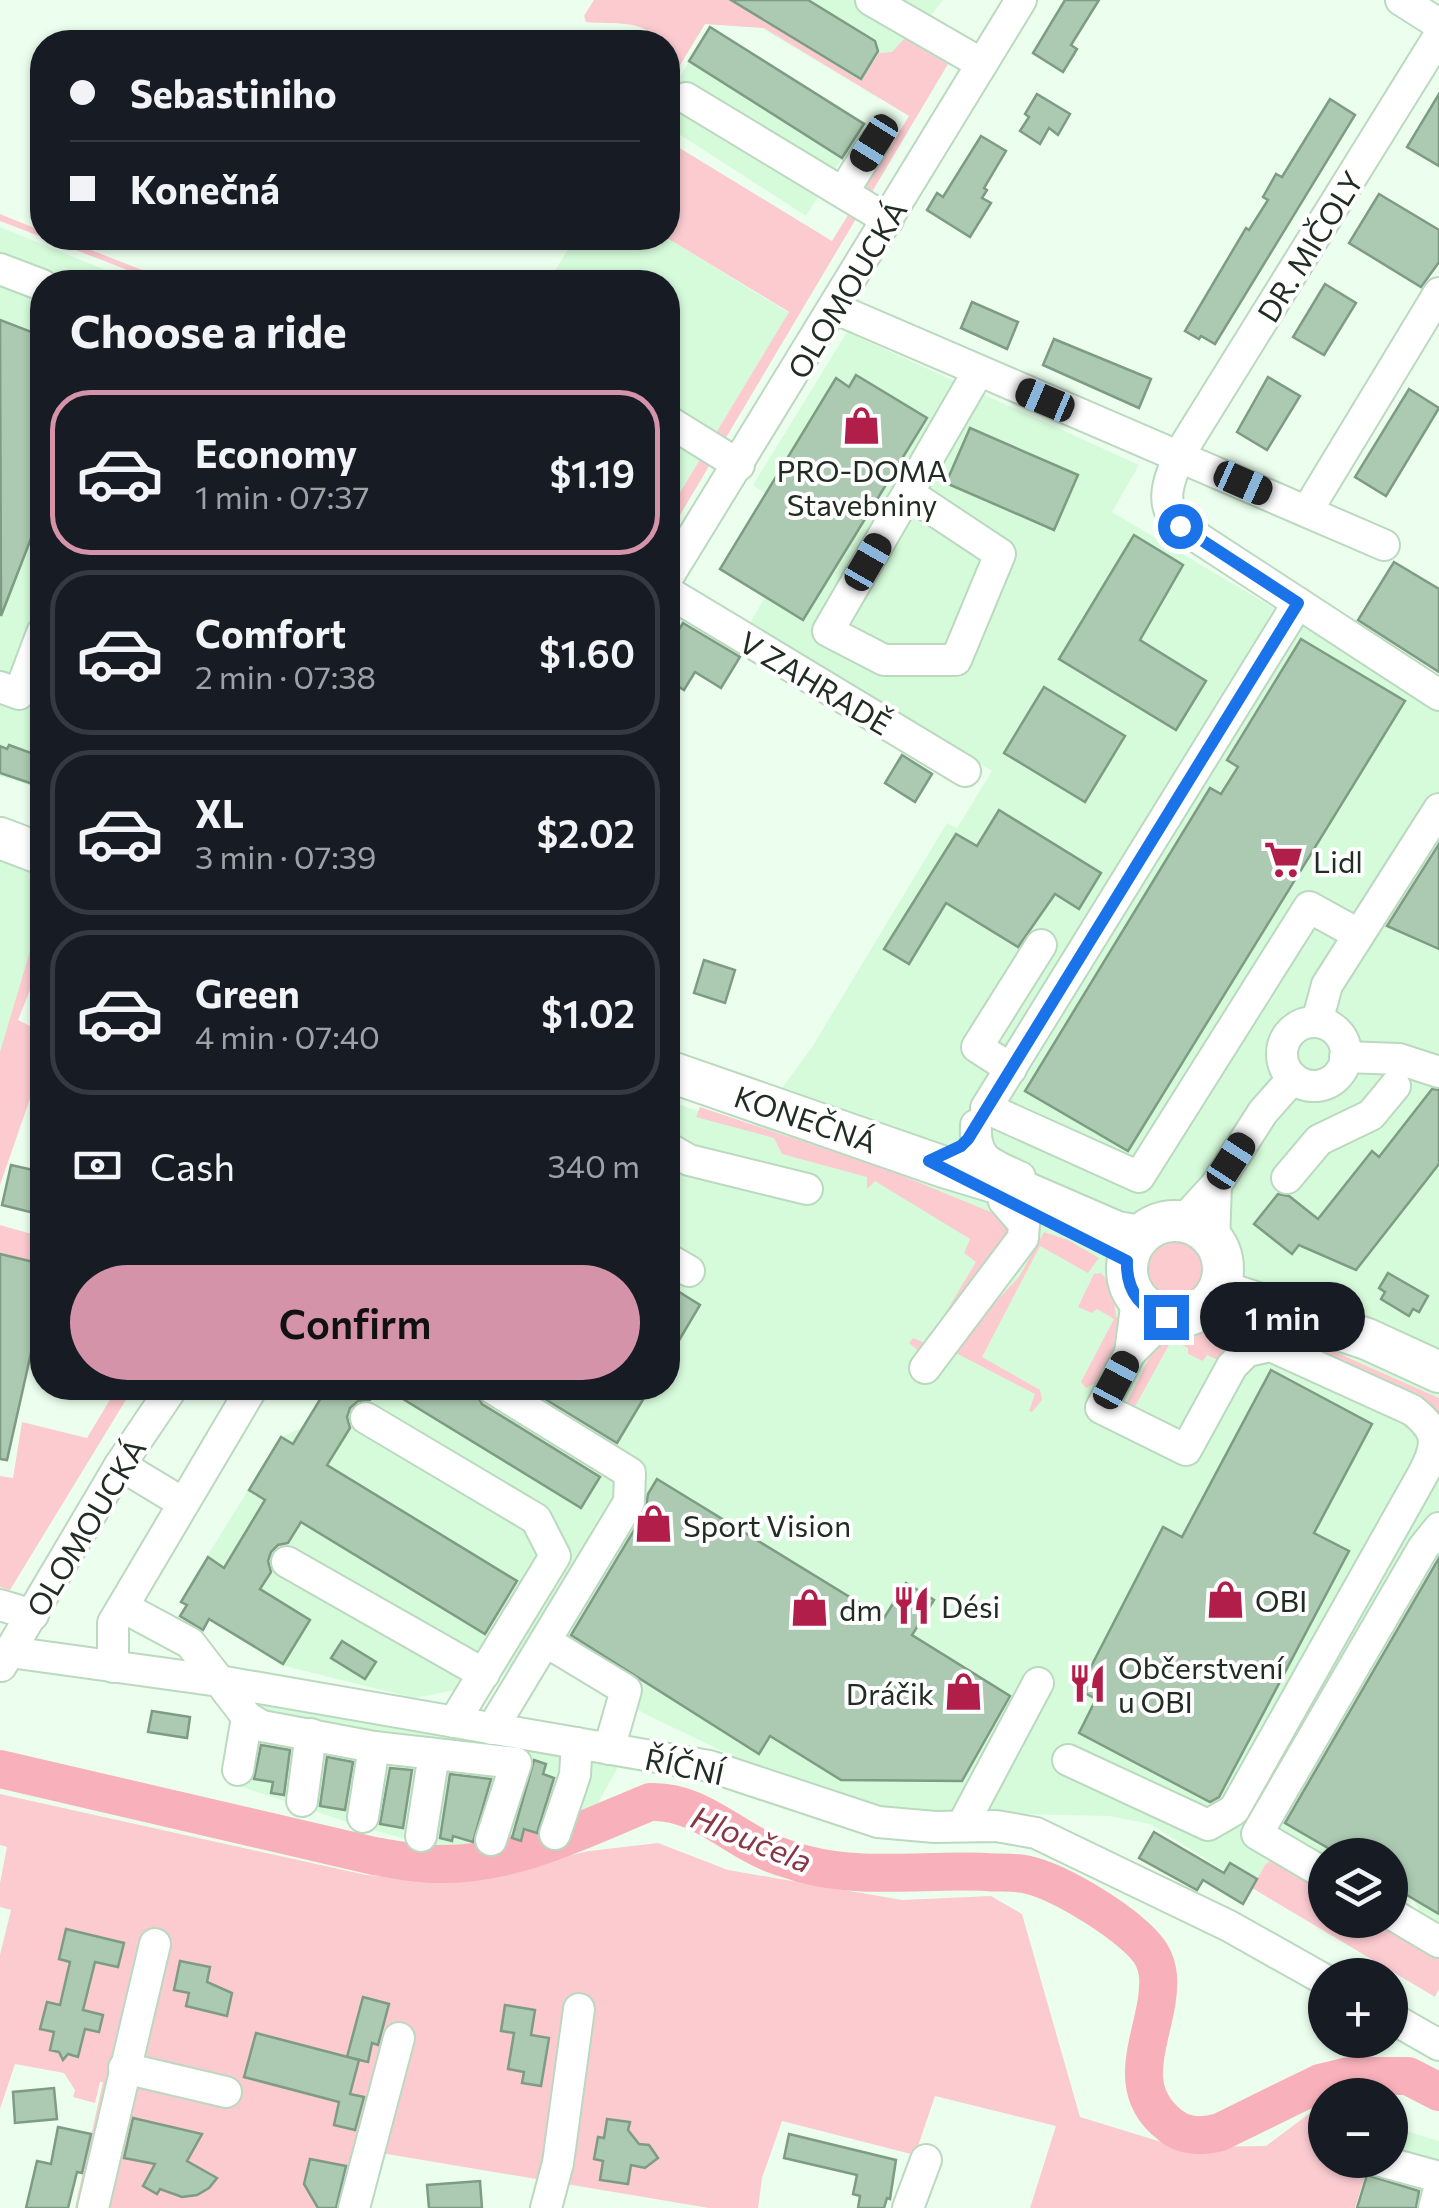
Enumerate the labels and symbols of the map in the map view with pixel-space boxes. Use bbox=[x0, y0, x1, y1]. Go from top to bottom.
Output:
car bbox=[845, 110, 903, 176]
street label: DR. MIČOLY bbox=[1248, 164, 1370, 328]
street label: OLOMOUCKÁ bbox=[778, 193, 914, 385]
car bbox=[1012, 374, 1078, 426]
shop icon: PRO-DOMA Stavebniny bbox=[841, 404, 883, 446]
place label: PRO-DOMA Stavebniny bbox=[776, 451, 948, 522]
car bbox=[1209, 457, 1277, 509]
route start bbox=[1158, 504, 1203, 549]
car bbox=[840, 529, 896, 595]
street label: V ZAHRADĚ bbox=[733, 622, 899, 742]
supermarket icon: Lidl bbox=[1262, 839, 1304, 881]
place label: Lidl bbox=[1313, 842, 1363, 879]
street label: KONEČNÁ bbox=[730, 1076, 882, 1160]
car bbox=[1202, 1128, 1260, 1194]
callout: 1 min bbox=[1201, 1282, 1366, 1352]
route end bbox=[1144, 1295, 1189, 1340]
car bbox=[1089, 1346, 1143, 1414]
street label: OLOMOUCKÁ bbox=[17, 1431, 153, 1623]
shop icon: Sport Vision bbox=[632, 1503, 674, 1545]
place label: Sport Vision bbox=[683, 1506, 851, 1543]
shop icon: OBI bbox=[1204, 1578, 1246, 1620]
place label: OBI bbox=[1255, 1581, 1307, 1618]
restaurant icon: Dési bbox=[890, 1584, 932, 1626]
shop icon: dm bbox=[788, 1587, 830, 1629]
place label: Dési bbox=[941, 1587, 1000, 1624]
place label: dm bbox=[839, 1590, 883, 1627]
place label: Občerstvení u OBI bbox=[1118, 1648, 1285, 1719]
restaurant icon: Občerstvení u OBI bbox=[1067, 1662, 1109, 1704]
shop icon: Dráčik bbox=[943, 1671, 985, 1713]
place label: Dráčik bbox=[846, 1674, 934, 1711]
street label: ŘÍČNÍ bbox=[642, 1739, 729, 1792]
water label: Hloučela bbox=[686, 1796, 818, 1880]

